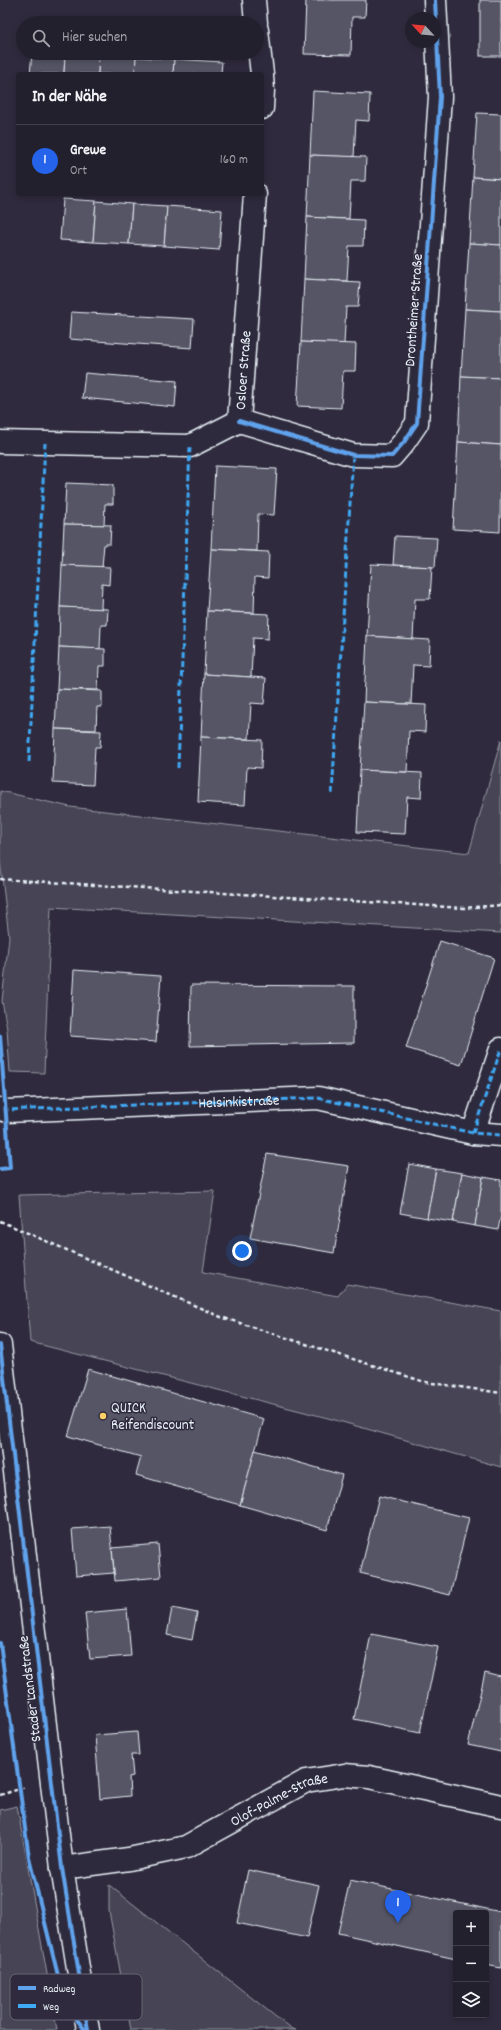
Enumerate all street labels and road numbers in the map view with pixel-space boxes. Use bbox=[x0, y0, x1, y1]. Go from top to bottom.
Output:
street label: Drontheimer Straße bbox=[400, 253, 430, 367]
street label: Osloer Straße bbox=[231, 330, 258, 411]
street label: Helsinkistraße bbox=[198, 1090, 280, 1116]
street label: Stader Landstraße bbox=[13, 1634, 48, 1743]
street label: Olof-Palme-Straße bbox=[227, 1769, 330, 1834]

